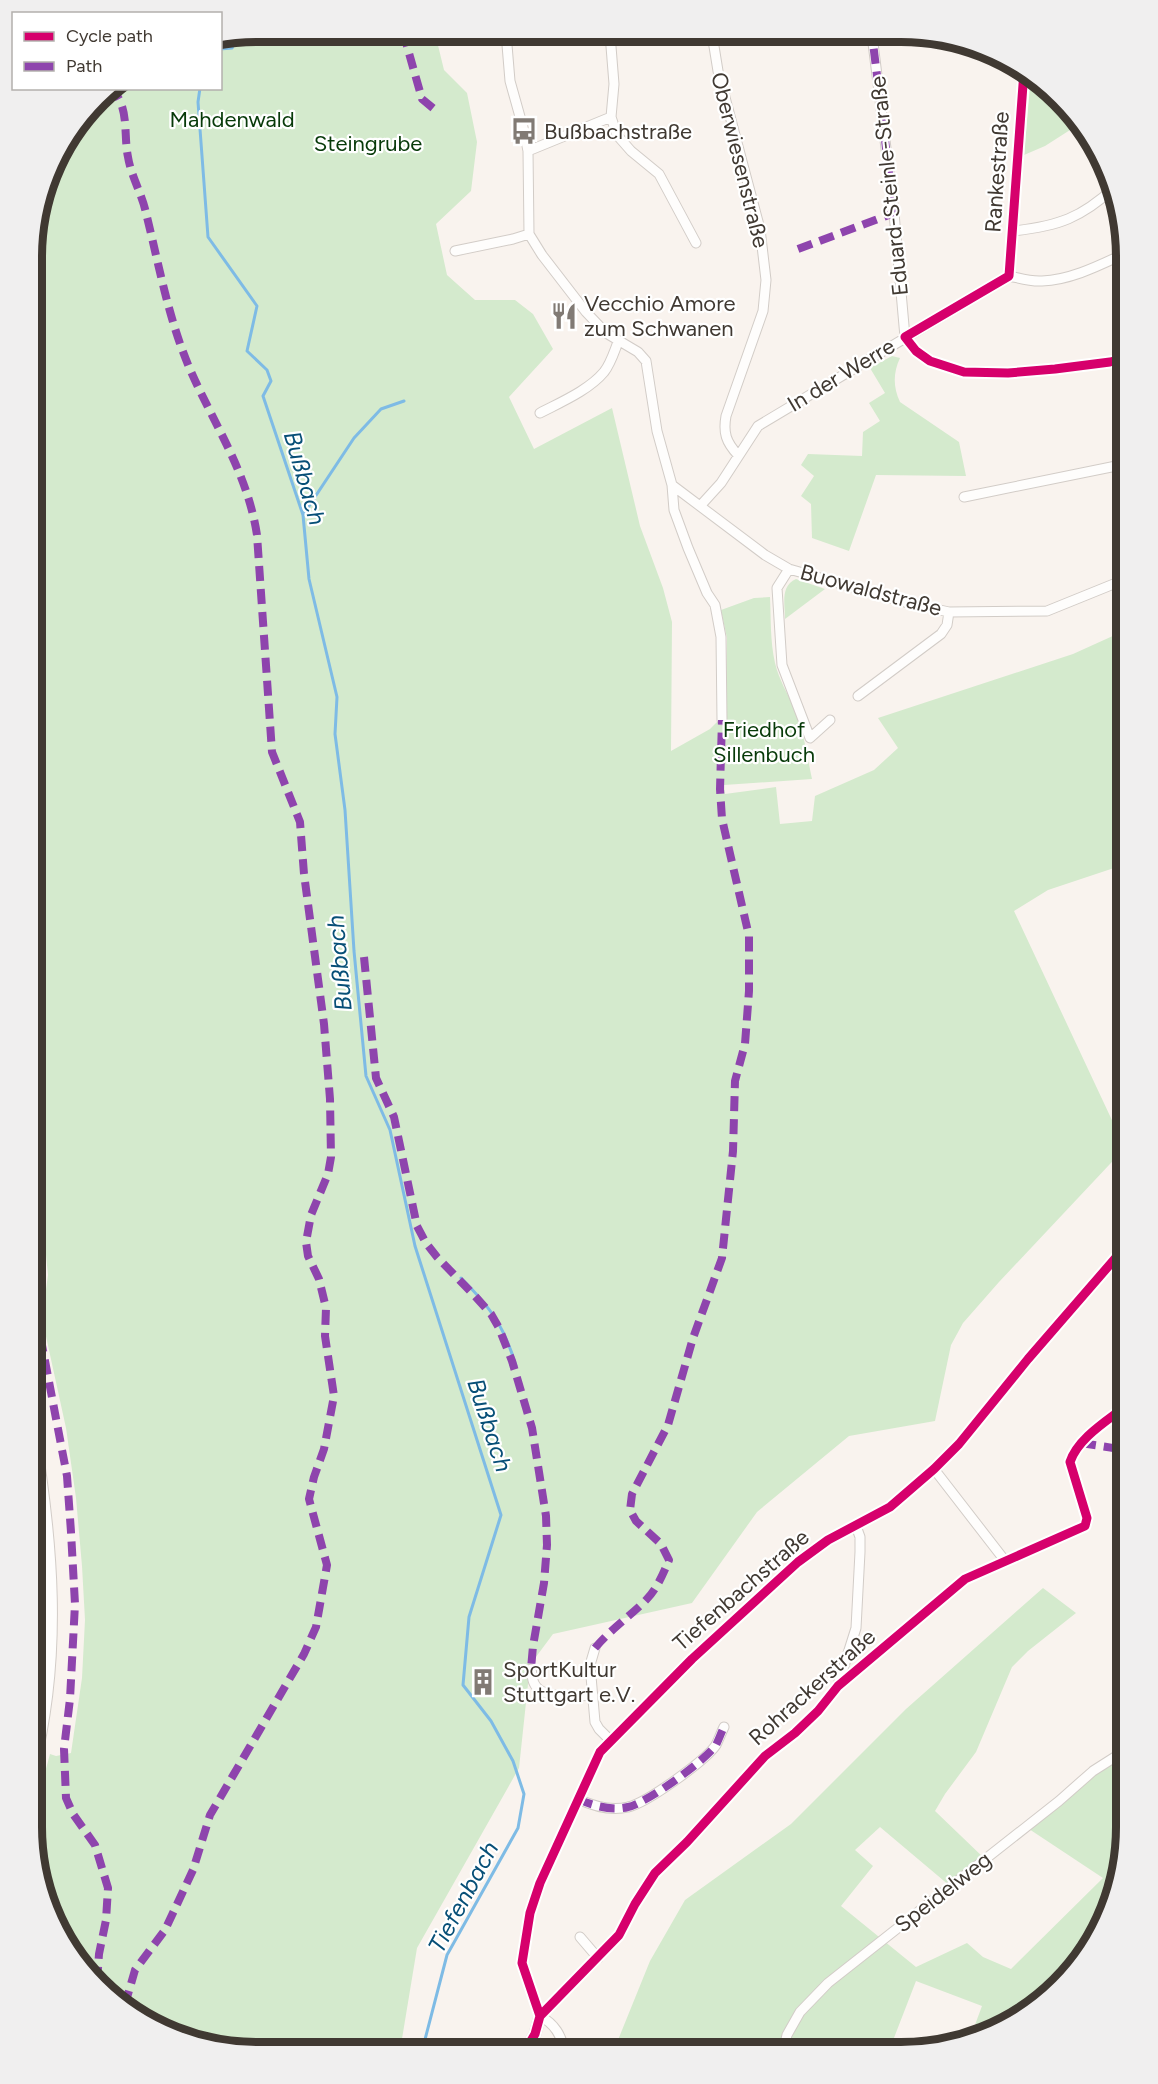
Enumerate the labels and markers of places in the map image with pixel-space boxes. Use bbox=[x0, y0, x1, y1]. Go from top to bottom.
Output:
bus stop icon: Bußbachstraße bbox=[509, 116, 539, 146]
place label: Bußbachstraße bbox=[544, 118, 692, 145]
place label: Vecchio Amore zum Schwanen bbox=[584, 290, 736, 342]
restaurant icon: Vecchio Amore zum Schwanen bbox=[549, 301, 579, 331]
place label: SportKultur Stuttgart e.V. bbox=[503, 1656, 635, 1708]
building icon: SportKultur Stuttgart e.V. bbox=[468, 1667, 498, 1697]

